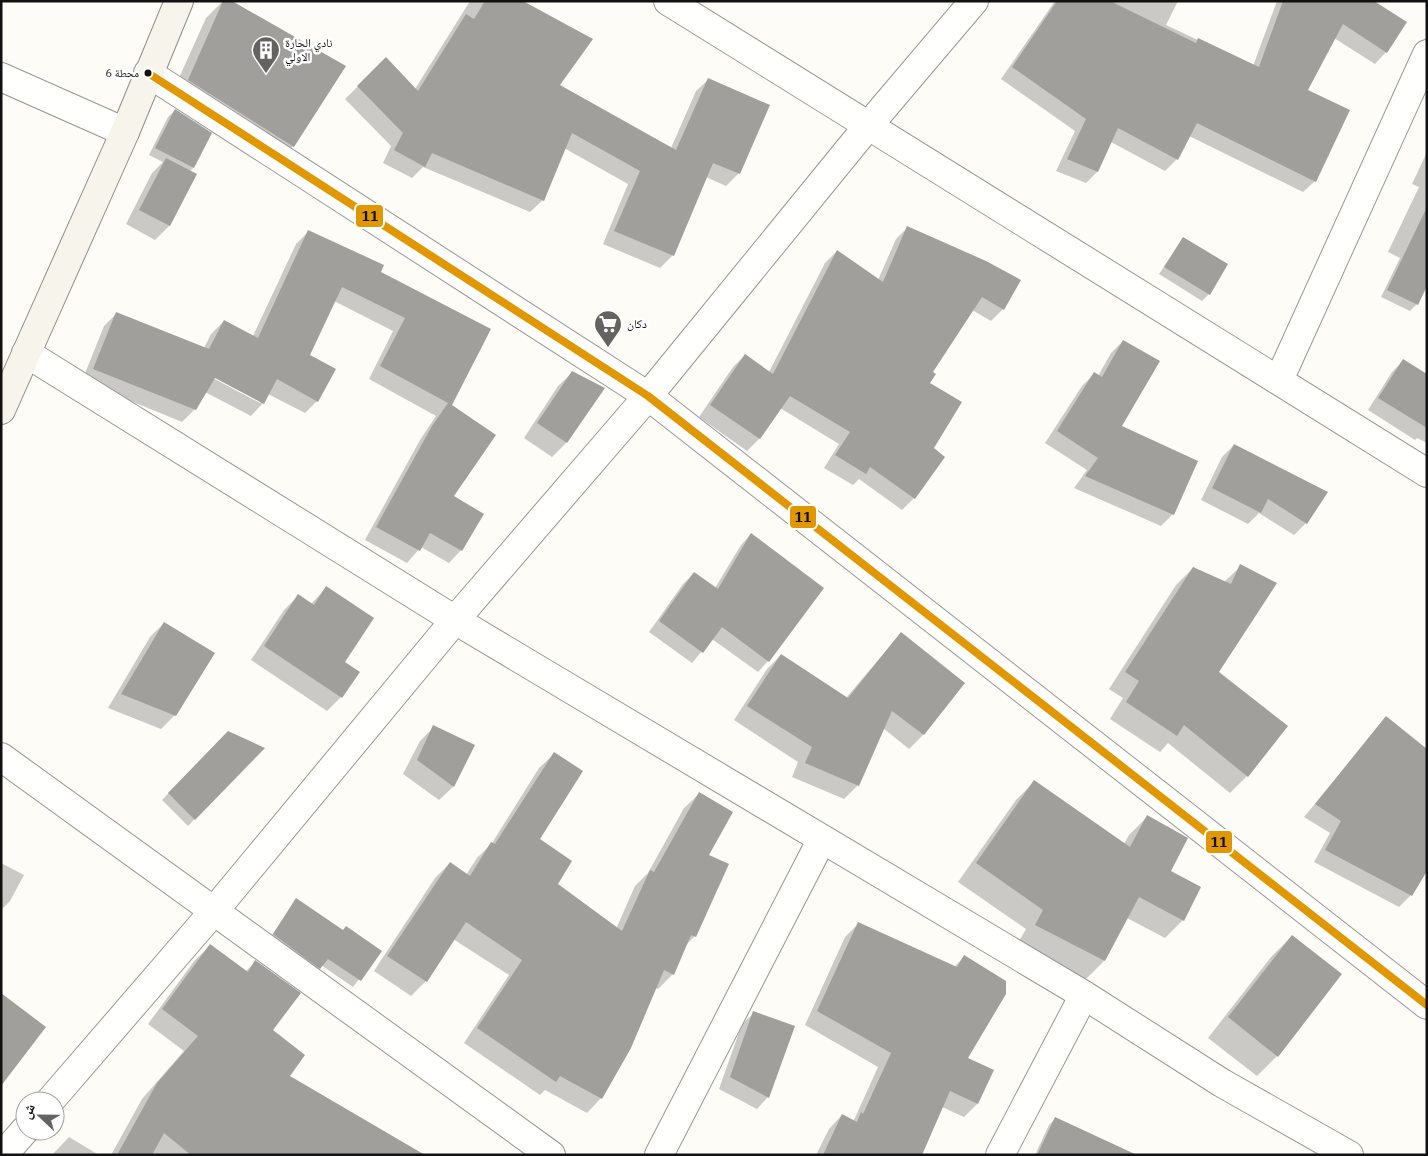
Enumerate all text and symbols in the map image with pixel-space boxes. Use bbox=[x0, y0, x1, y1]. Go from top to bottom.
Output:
building icon: نادي الحارة الاولي bbox=[251, 35, 281, 74]
place label: نادي الحارة الاولي bbox=[285, 35, 332, 67]
place label: محطة 6 bbox=[106, 66, 139, 80]
marker: محطة 6 bbox=[143, 68, 153, 78]
line badge: 11 bbox=[355, 204, 384, 228]
text: 11 bbox=[362, 207, 378, 225]
supermarket icon: دكان bbox=[593, 309, 623, 348]
place label: دكان bbox=[627, 316, 647, 331]
line badge: 11 bbox=[789, 505, 817, 529]
text: 11 bbox=[795, 508, 811, 526]
line badge: 11 bbox=[1205, 830, 1233, 854]
text: 11 bbox=[1211, 833, 1227, 851]
north arrow bbox=[15, 1091, 65, 1141]
text: ش bbox=[17, 1101, 39, 1121]

